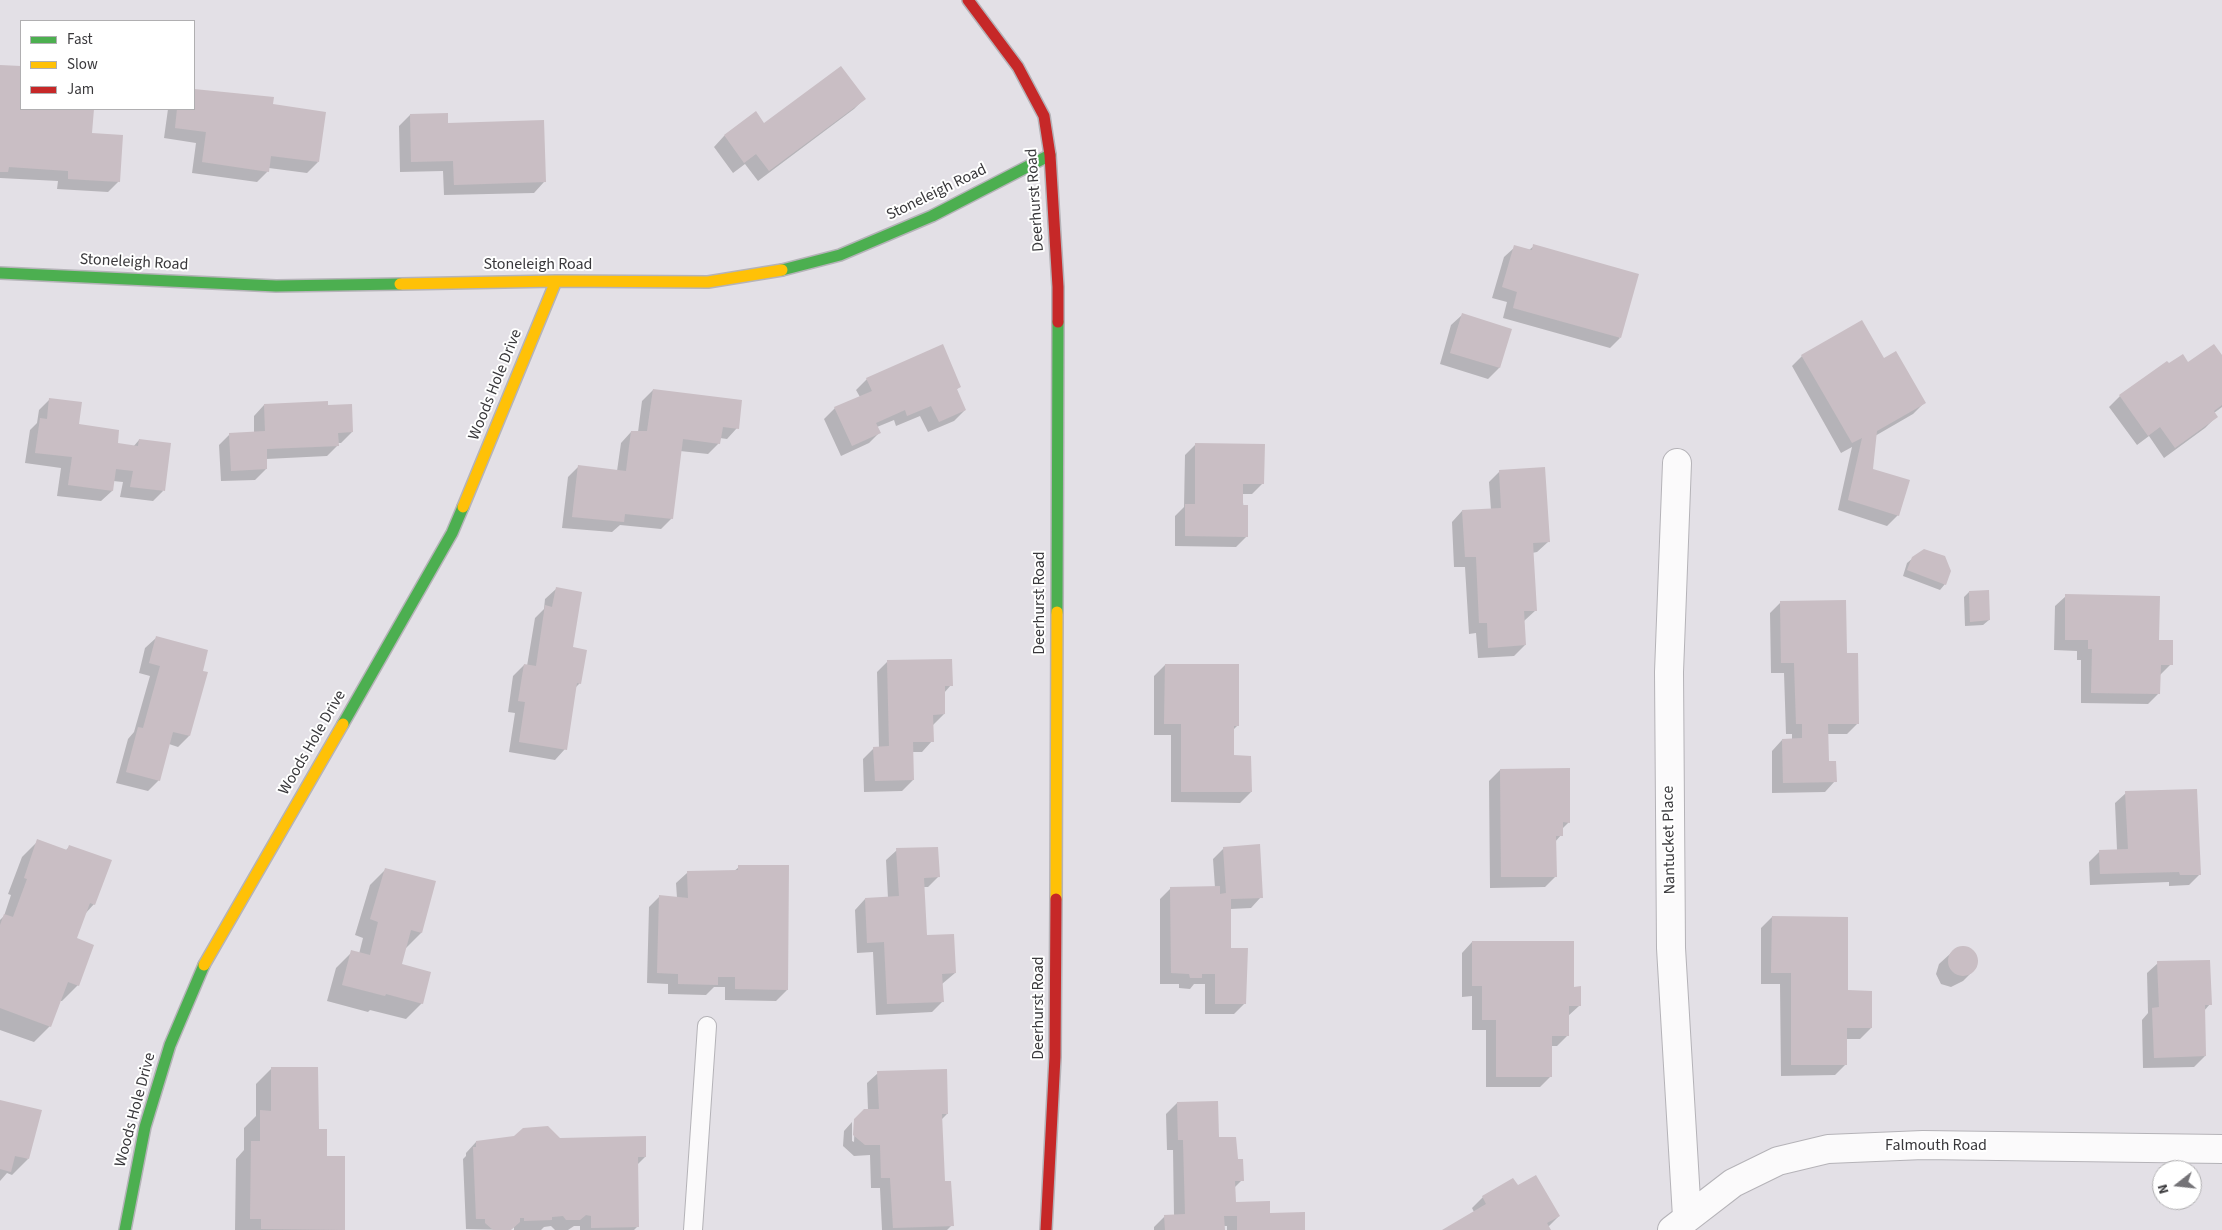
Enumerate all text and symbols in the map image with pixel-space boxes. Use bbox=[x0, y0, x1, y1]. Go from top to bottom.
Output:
legend bbox=[20, 20, 195, 110]
text: Fast bbox=[67, 29, 93, 50]
text: Slow bbox=[67, 54, 98, 75]
text: Jam bbox=[67, 79, 94, 100]
street label: Deerhurst Road bbox=[1023, 148, 1049, 252]
street label: Stoneleigh Road bbox=[884, 160, 990, 226]
street label: Stoneleigh Road bbox=[79, 251, 189, 275]
street label: Stoneleigh Road bbox=[484, 255, 592, 275]
street label: Woods Hole Drive bbox=[465, 327, 527, 443]
street label: Deerhurst Road bbox=[1030, 551, 1050, 655]
street label: Woods Hole Drive bbox=[275, 687, 351, 799]
street label: Nantucket Place bbox=[1659, 785, 1681, 895]
street label: Deerhurst Road bbox=[1029, 956, 1049, 1060]
street label: Woods Hole Drive bbox=[111, 1051, 161, 1169]
street label: Falmouth Road bbox=[1885, 1136, 1987, 1156]
north arrow bbox=[2152, 1160, 2202, 1210]
text: N bbox=[2153, 1182, 2174, 1196]

